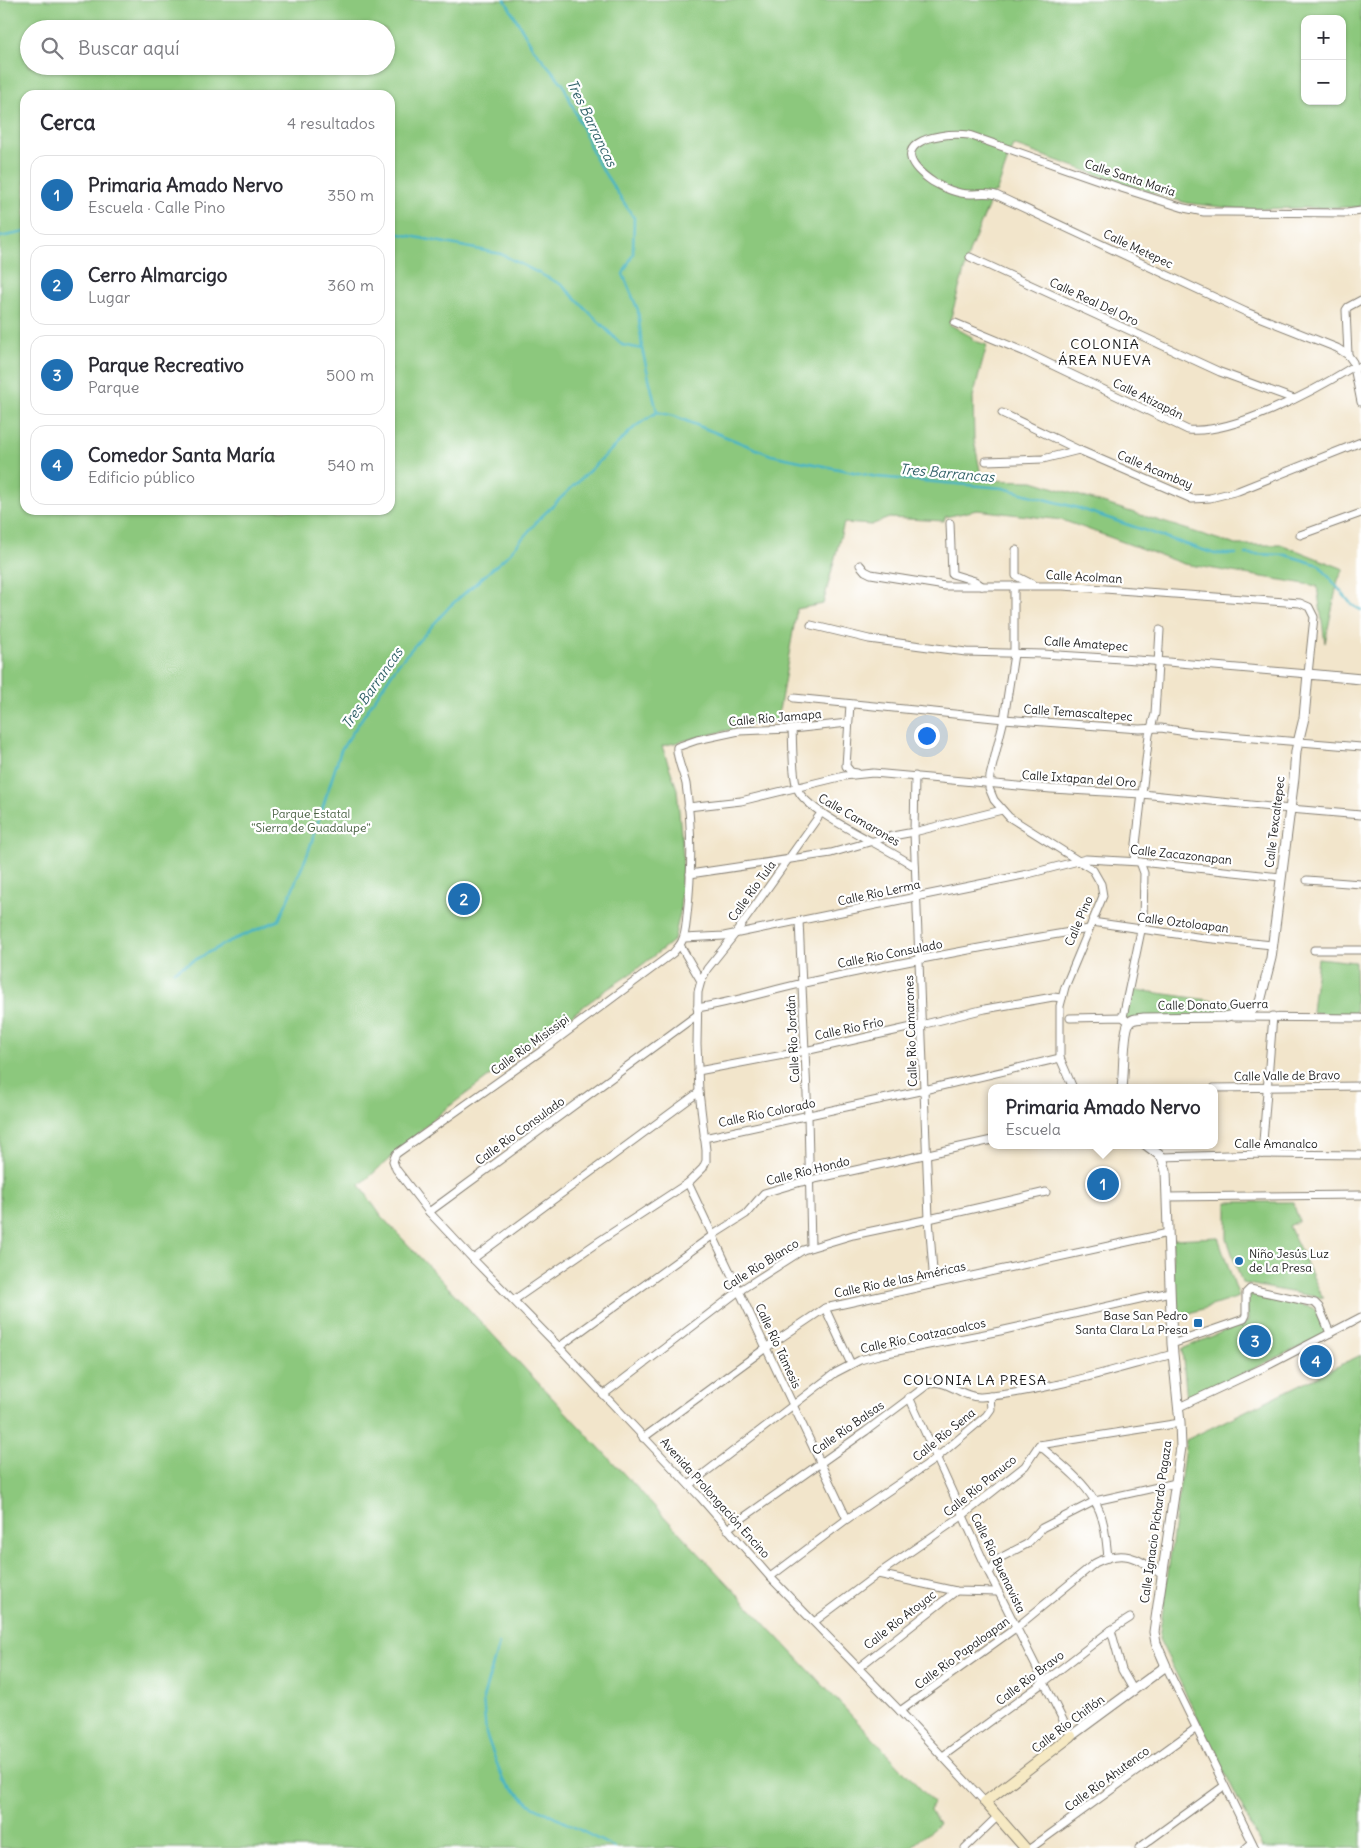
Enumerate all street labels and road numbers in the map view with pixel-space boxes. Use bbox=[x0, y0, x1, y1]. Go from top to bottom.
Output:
street label: Calle Santa María bbox=[1083, 156, 1178, 199]
street label: Calle Metepec bbox=[1101, 226, 1175, 271]
street label: Calle Real Del Oro bbox=[1047, 274, 1142, 329]
street label: Calle Atizapán bbox=[1110, 375, 1186, 422]
street label: Calle Acambay bbox=[1115, 447, 1195, 492]
street label: Calle Acolman bbox=[1045, 567, 1123, 586]
street label: Calle Amatepec bbox=[1043, 633, 1129, 654]
street label: Calle Temascaltepec bbox=[1023, 701, 1133, 724]
street label: Calle Río Jamapa bbox=[728, 706, 822, 729]
street label: Calle Ixtapan del Oro bbox=[1021, 767, 1137, 790]
street label: Calle Texcaltepec bbox=[1261, 775, 1288, 869]
street label: Calle Camarones bbox=[816, 790, 903, 849]
street label: Calle Zacazonapan bbox=[1129, 842, 1233, 867]
street label: Calle Río Tula bbox=[725, 857, 779, 924]
street label: Calle Río Lerma bbox=[836, 876, 922, 909]
street label: Calle Pino bbox=[1061, 893, 1096, 948]
street label: Calle Oztoloapan bbox=[1136, 909, 1230, 936]
street label: Calle Río Consulado bbox=[836, 936, 944, 971]
street label: Calle Río Camarones bbox=[901, 975, 920, 1087]
street label: Calle Río Jordán bbox=[783, 995, 802, 1083]
street label: Calle Donato Guerra bbox=[1158, 996, 1269, 1013]
street label: Calle Río Misissipi bbox=[488, 1011, 572, 1078]
street label: Calle Río Frío bbox=[813, 1014, 885, 1043]
street label: Calle Valle de Bravo bbox=[1234, 1067, 1341, 1084]
street label: Calle Río Consulado bbox=[472, 1093, 567, 1168]
street label: Calle Río Colorado bbox=[717, 1095, 817, 1130]
street label: Calle Amanalco bbox=[1234, 1136, 1318, 1151]
street label: Calle Río Hondo bbox=[765, 1153, 851, 1188]
street label: Calle Río Blanco bbox=[720, 1235, 802, 1294]
street label: Calle Río de las Américas bbox=[833, 1258, 967, 1301]
street label: Calle Río Támesis bbox=[752, 1301, 805, 1391]
street label: Calle Río Coatzacoalcos bbox=[859, 1315, 987, 1356]
street label: Calle Río Balsas bbox=[809, 1397, 887, 1458]
street label: Calle Río Sena bbox=[909, 1405, 978, 1464]
street label: Avenida Prolongación Encino bbox=[657, 1434, 774, 1561]
street label: Calle Ignacio Pichardo Pagaza bbox=[1137, 1439, 1174, 1604]
street label: Calle Río Panuco bbox=[940, 1451, 1019, 1520]
street label: Calle Río Buenavista bbox=[968, 1510, 1029, 1615]
street label: Calle Río Atoyac bbox=[861, 1587, 939, 1652]
street label: Calle Río Papaloapan bbox=[911, 1613, 1012, 1692]
street label: Calle Río Bravo bbox=[993, 1647, 1067, 1708]
street label: Calle Río Chiflón bbox=[1028, 1691, 1107, 1756]
street label: Calle Río Ahutenco bbox=[1061, 1743, 1152, 1814]

